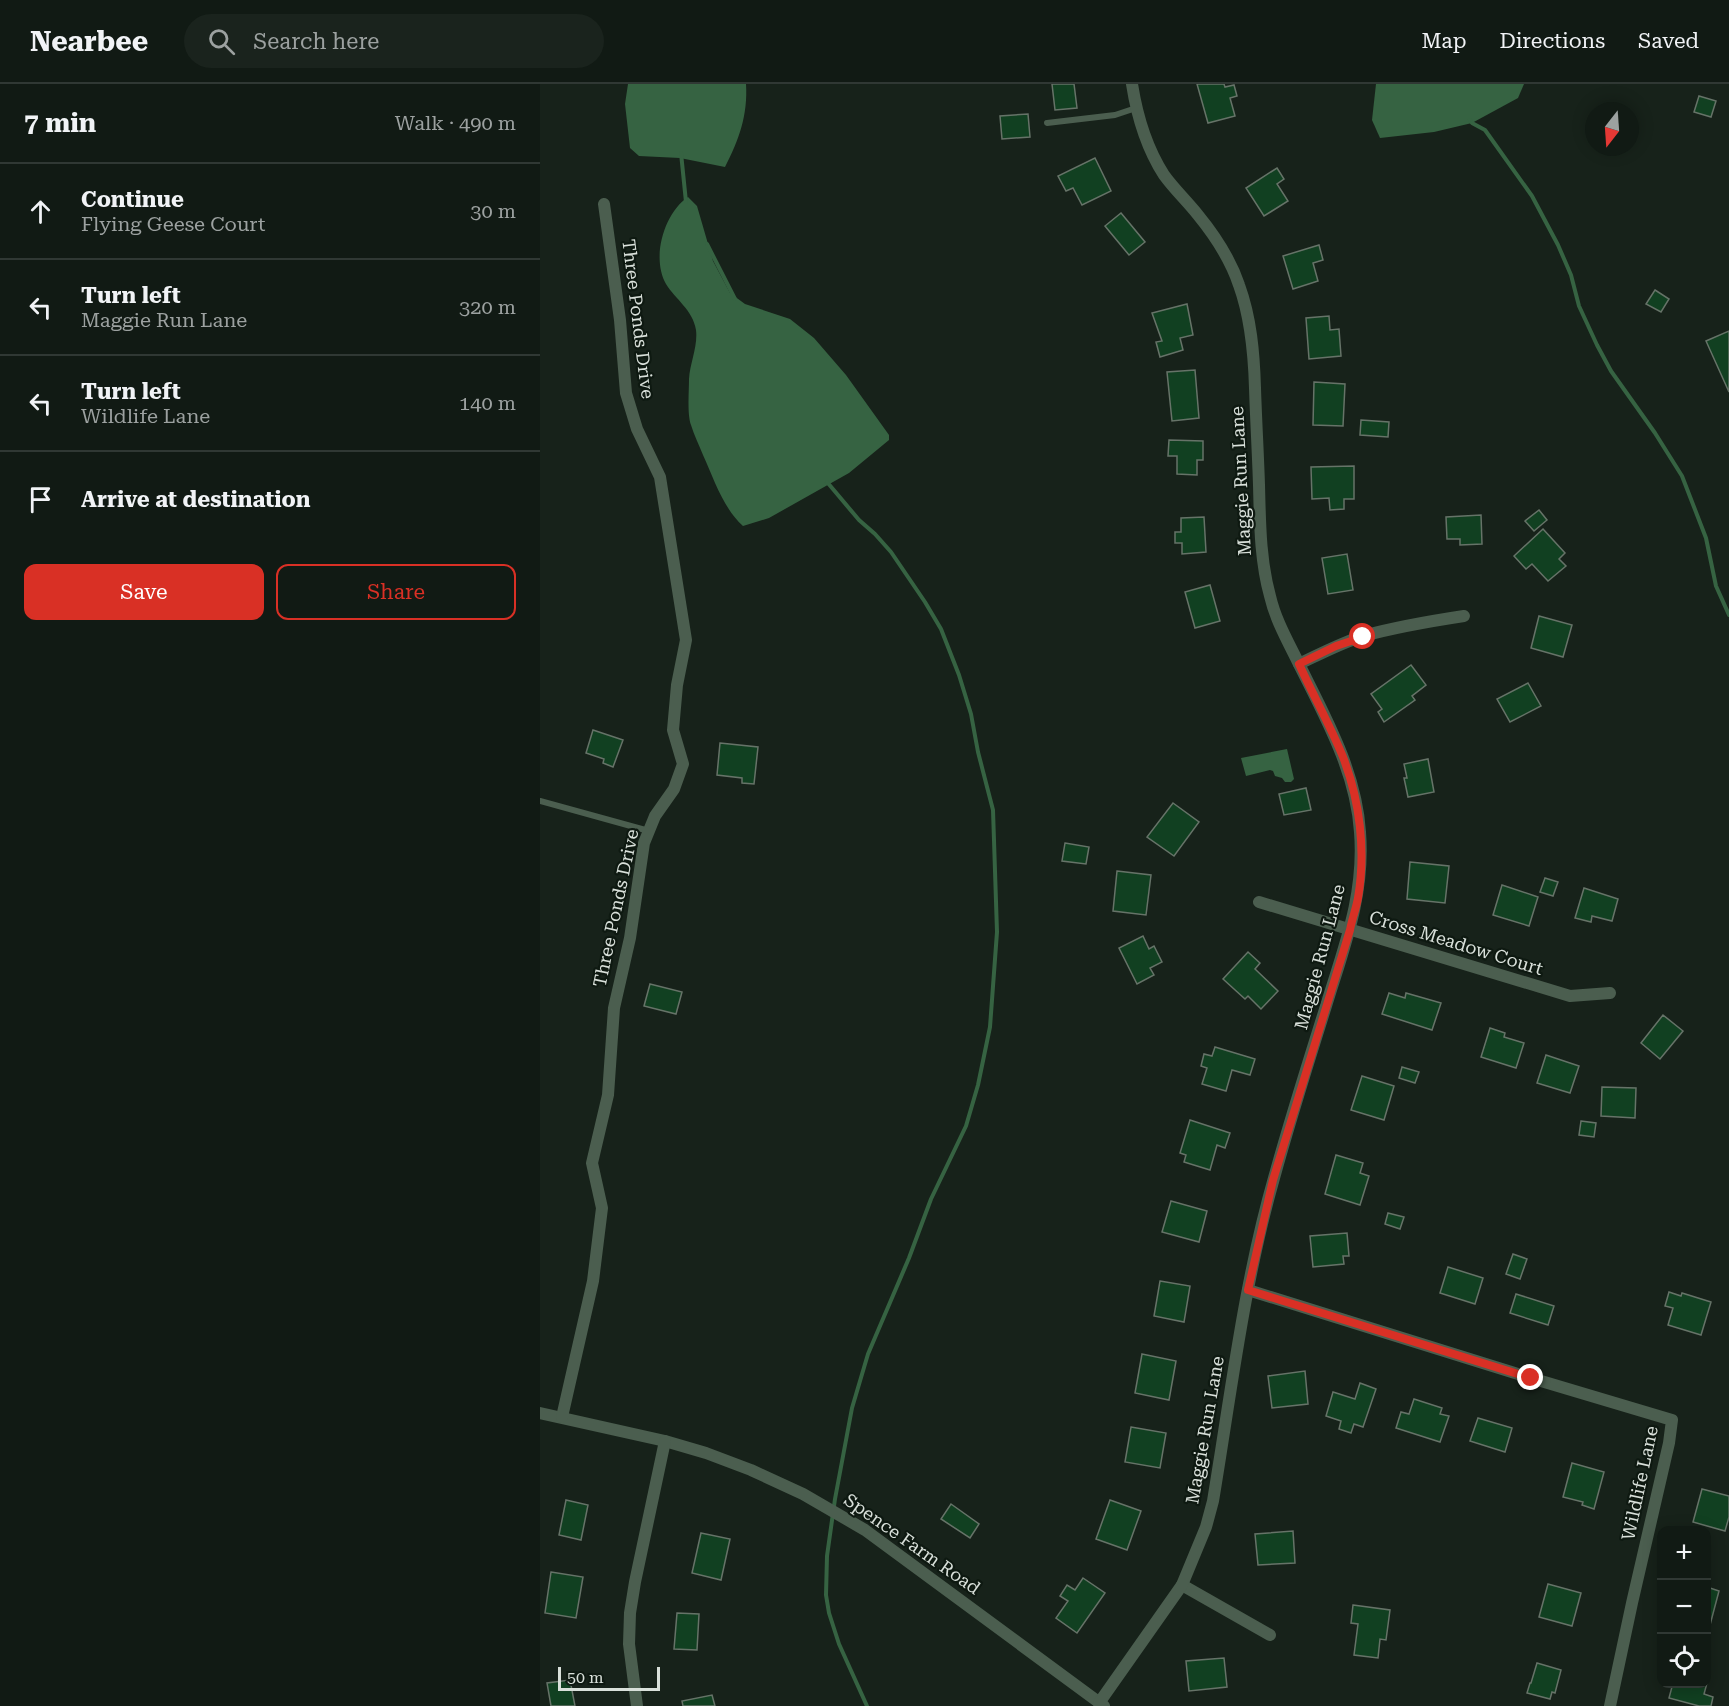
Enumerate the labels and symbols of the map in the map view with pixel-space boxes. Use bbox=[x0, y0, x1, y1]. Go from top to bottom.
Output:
north arrow bbox=[1585, 102, 1639, 156]
street label: Three Ponds Drive bbox=[618, 238, 659, 400]
street label: Maggie Run Lane bbox=[1226, 406, 1255, 556]
route start bbox=[1349, 623, 1375, 649]
street label: Three Ponds Drive bbox=[589, 827, 643, 989]
street label: Maggie Run Lane bbox=[1290, 882, 1349, 1032]
street label: Cross Meadow Court bbox=[1367, 906, 1546, 979]
street label: Maggie Run Lane bbox=[1181, 1354, 1228, 1505]
route end bbox=[1517, 1364, 1543, 1390]
street label: Wildlife Lane bbox=[1617, 1424, 1662, 1542]
street label: Spence Farm Road bbox=[840, 1489, 985, 1599]
scale bar bbox=[558, 1664, 660, 1692]

